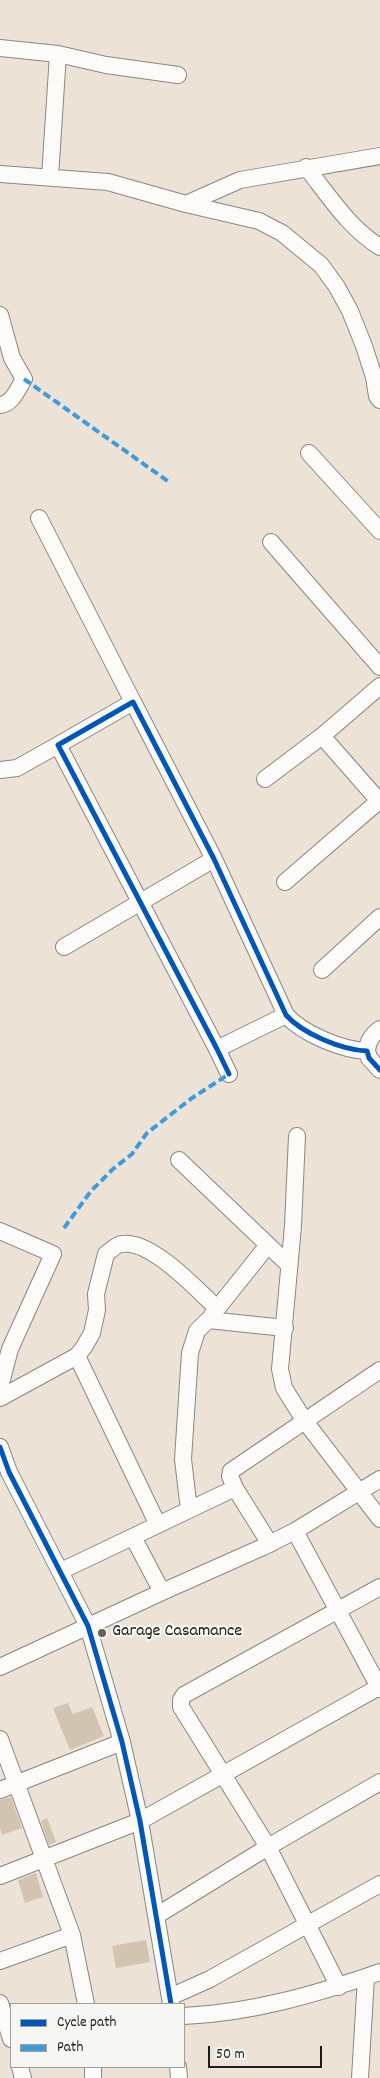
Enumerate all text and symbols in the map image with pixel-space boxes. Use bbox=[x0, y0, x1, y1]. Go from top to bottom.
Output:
place label: Garage Casamance bbox=[112, 1622, 242, 1644]
marker: Garage Casamance bbox=[96, 1627, 108, 1639]
legend bbox=[10, 2003, 185, 2068]
text: Cycle path bbox=[57, 2012, 116, 2034]
scale bar bbox=[210, 2036, 324, 2068]
text: Path bbox=[57, 2037, 83, 2059]
text: 50 m bbox=[216, 2044, 245, 2066]

